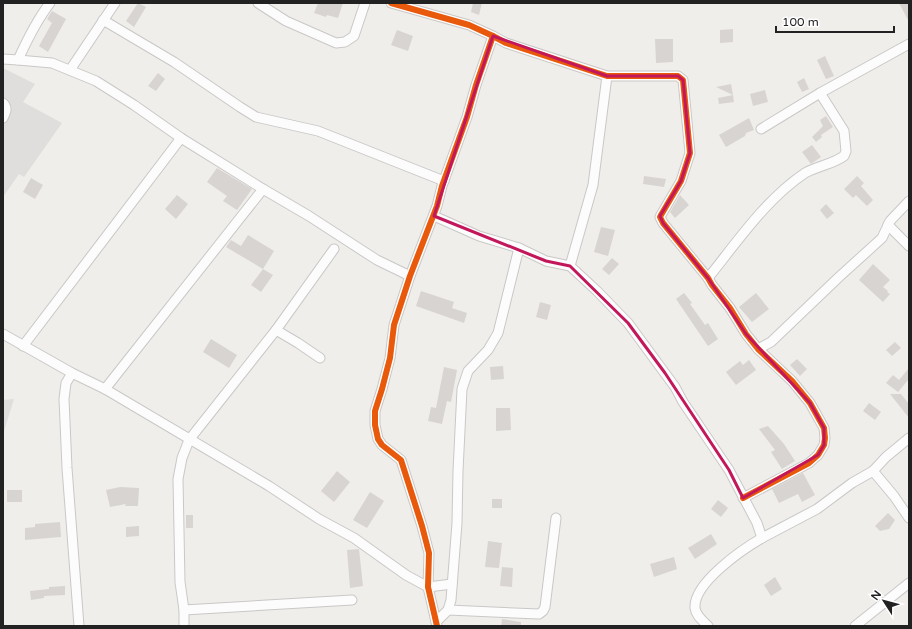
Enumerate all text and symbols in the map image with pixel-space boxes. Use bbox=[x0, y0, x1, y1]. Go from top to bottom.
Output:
scale bar bbox=[776, 8, 894, 34]
text: 100 m bbox=[782, 15, 819, 29]
north arrow bbox=[864, 581, 904, 621]
text: N bbox=[868, 588, 884, 603]

